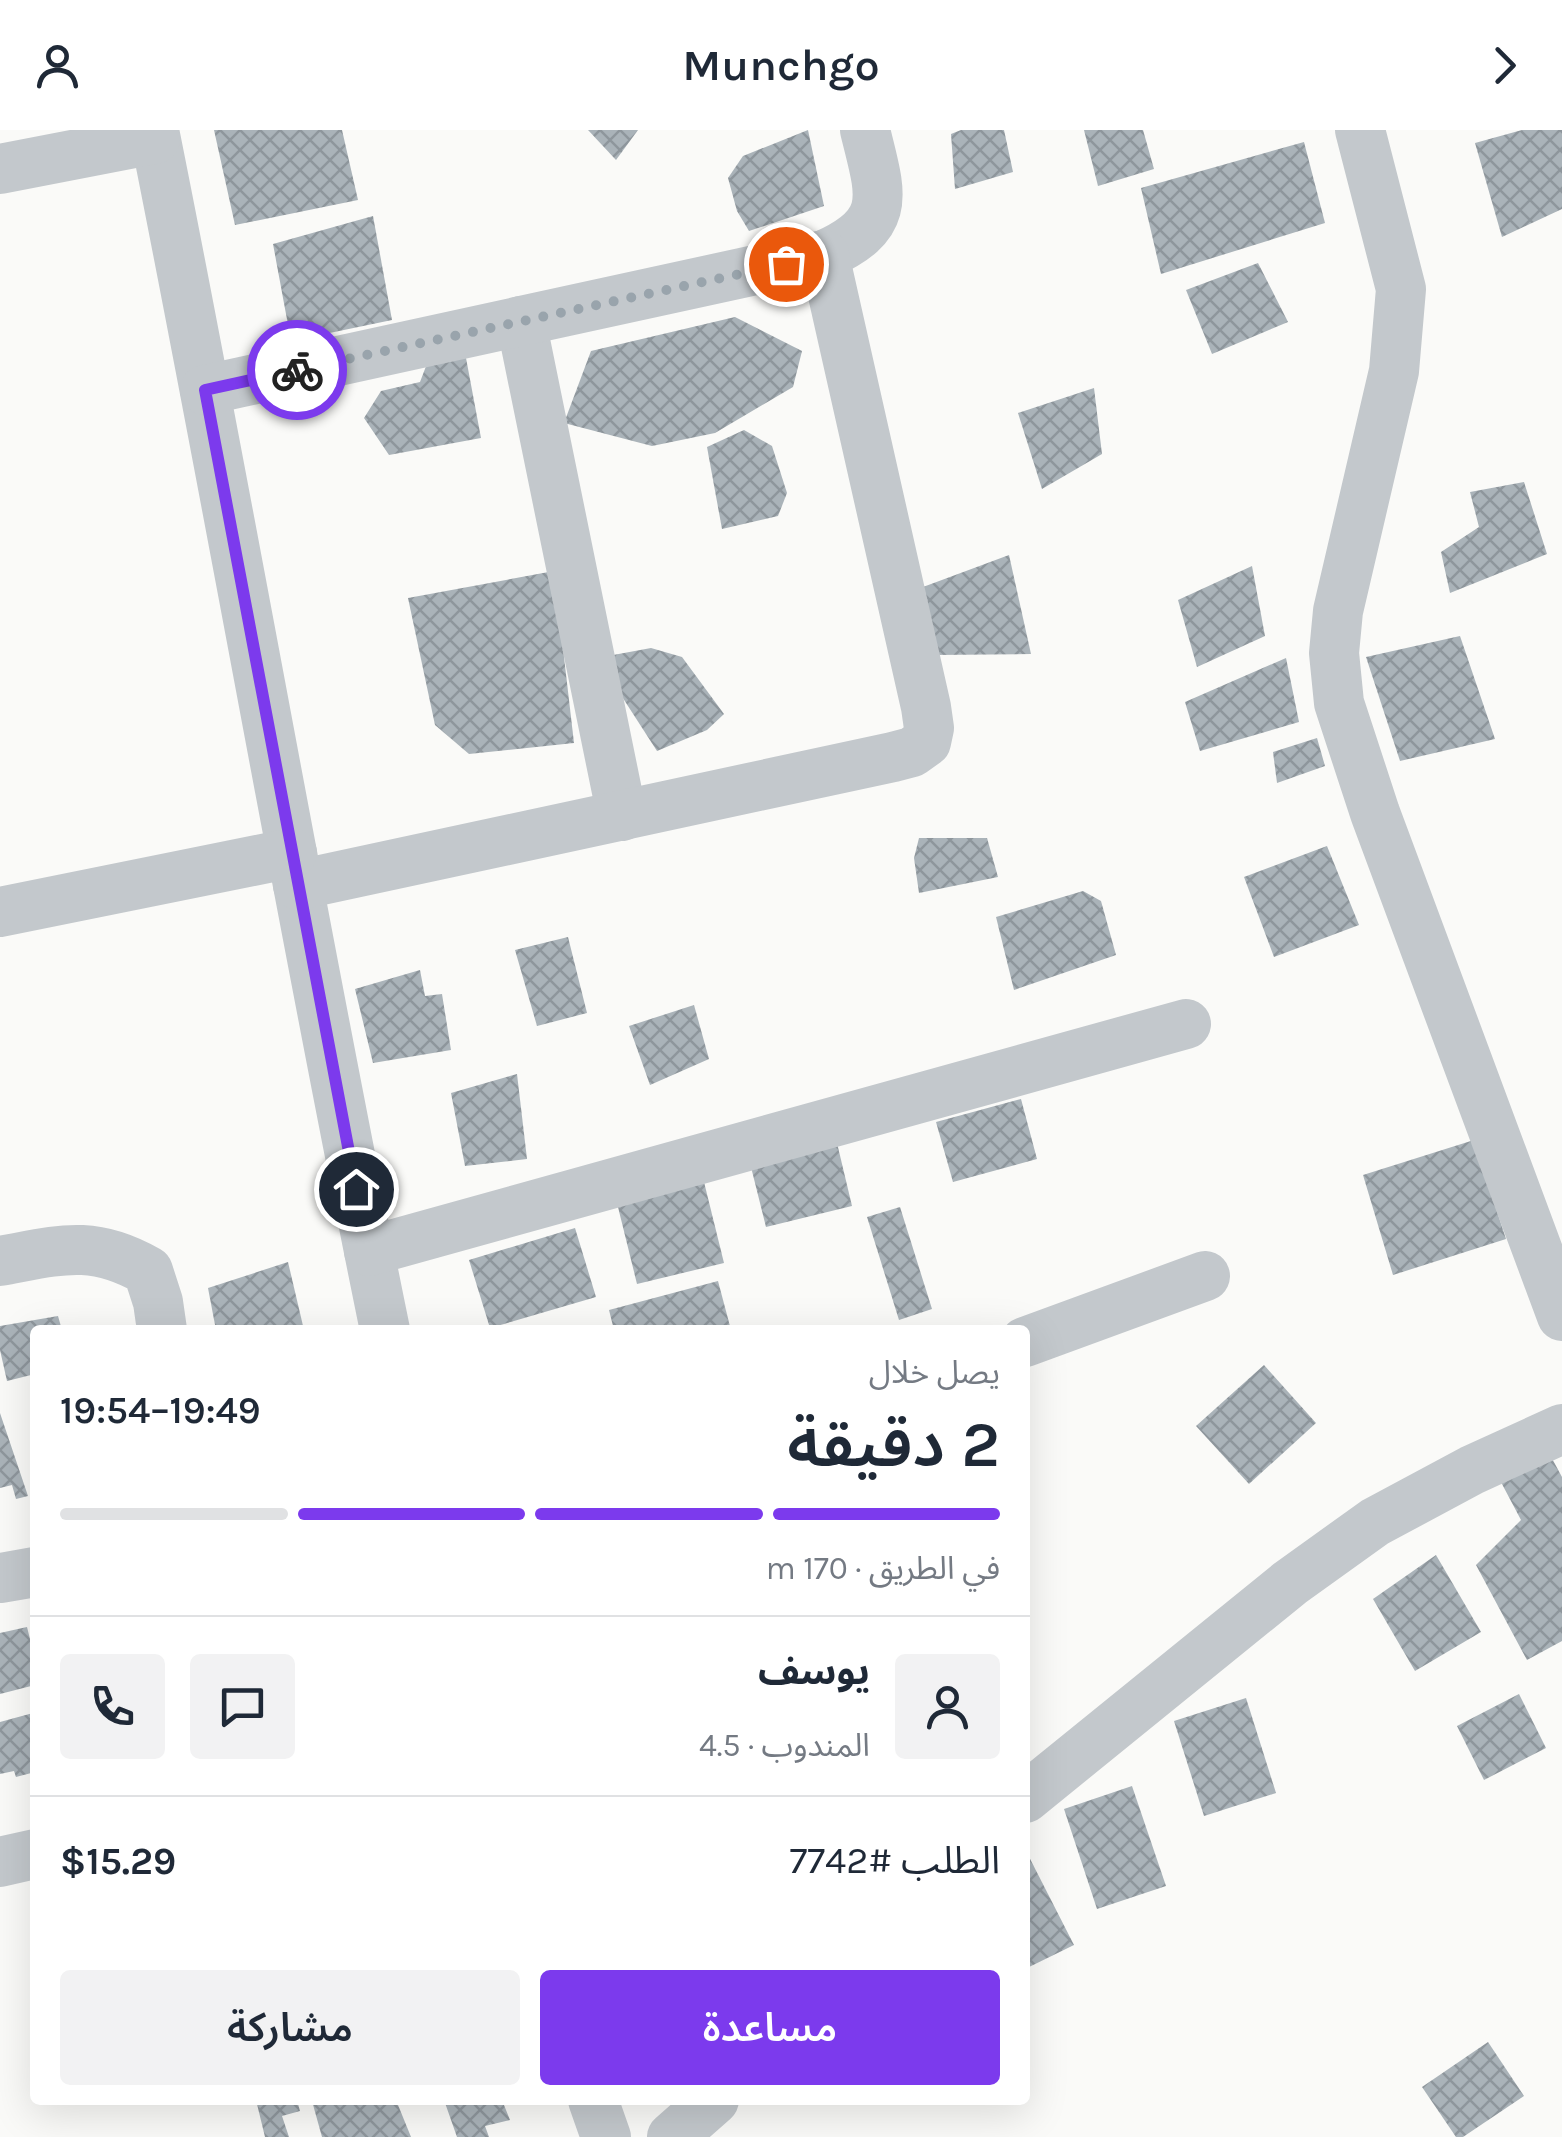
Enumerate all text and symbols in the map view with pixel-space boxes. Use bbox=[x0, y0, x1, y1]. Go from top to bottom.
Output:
icon: person bbox=[30, 38, 85, 93]
icon: forward bbox=[1477, 38, 1532, 93]
text: Munchgo bbox=[682, 39, 880, 91]
pin bbox=[744, 222, 829, 307]
icon: bag bbox=[759, 237, 814, 292]
courier bbox=[247, 320, 347, 420]
icon: bike bbox=[270, 343, 325, 398]
pin bbox=[314, 1147, 399, 1232]
icon: home bbox=[329, 1162, 384, 1217]
text: يصل خلال bbox=[869, 1354, 1000, 1391]
text: 19:49–19:54 bbox=[60, 1388, 261, 1433]
text: 2 دقيقة bbox=[787, 1406, 1000, 1482]
text: في الطريق · 170 m bbox=[766, 1550, 1000, 1587]
text: يوسف bbox=[758, 1649, 870, 1694]
button: phone bbox=[60, 1654, 165, 1759]
button: chat bbox=[190, 1654, 295, 1759]
button: person bbox=[895, 1654, 1000, 1759]
text: المندوب · 4.5 bbox=[699, 1727, 870, 1764]
text: الطلب #7742 bbox=[789, 1838, 1000, 1883]
text: $15.29 bbox=[60, 1839, 176, 1884]
button: مشاركة bbox=[60, 1970, 520, 2085]
button: مساعدة bbox=[540, 1970, 1000, 2085]

